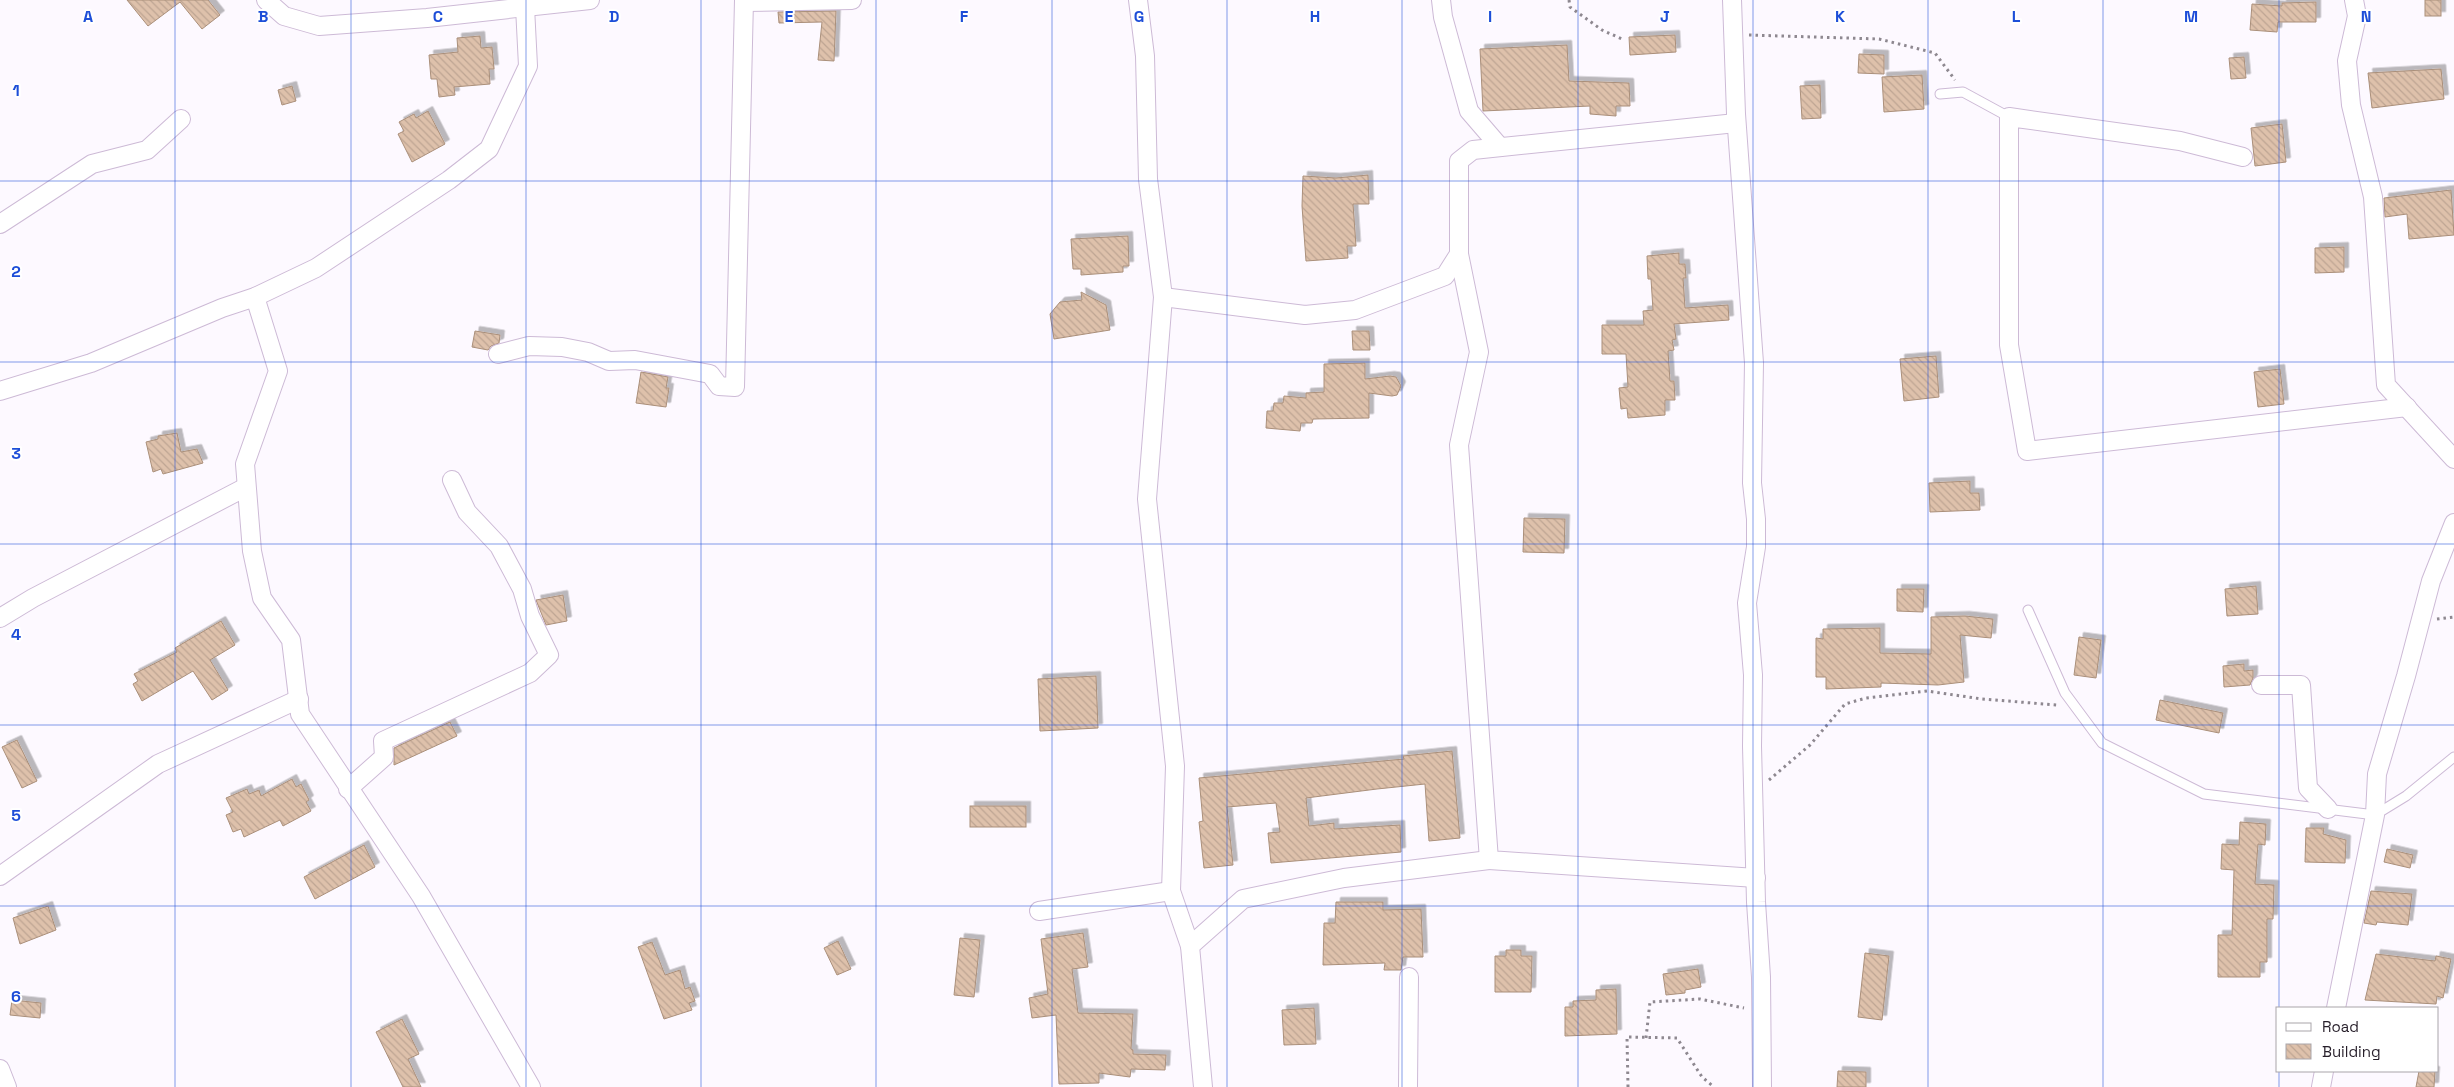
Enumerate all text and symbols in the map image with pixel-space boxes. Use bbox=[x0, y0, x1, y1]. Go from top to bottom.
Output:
text: A bbox=[83, 6, 93, 27]
text: B bbox=[258, 6, 268, 27]
text: C bbox=[433, 6, 443, 27]
text: D bbox=[609, 6, 619, 27]
text: E bbox=[785, 6, 794, 27]
text: F bbox=[960, 6, 969, 27]
text: G bbox=[1134, 6, 1144, 27]
text: H bbox=[1310, 6, 1320, 27]
text: I bbox=[1488, 6, 1492, 27]
text: J bbox=[1660, 6, 1670, 27]
text: K bbox=[1835, 6, 1845, 27]
text: L bbox=[2012, 6, 2021, 27]
text: M bbox=[2184, 6, 2198, 27]
text: N bbox=[2361, 6, 2371, 27]
text: 1 bbox=[12, 80, 20, 101]
text: 2 bbox=[11, 261, 21, 282]
text: 3 bbox=[11, 443, 21, 464]
text: 4 bbox=[11, 624, 21, 645]
text: 5 bbox=[11, 805, 21, 826]
text: 6 bbox=[11, 986, 21, 1007]
legend bbox=[2276, 1007, 2439, 1072]
text: Road bbox=[2322, 1017, 2359, 1036]
text: Building bbox=[2322, 1042, 2381, 1061]

